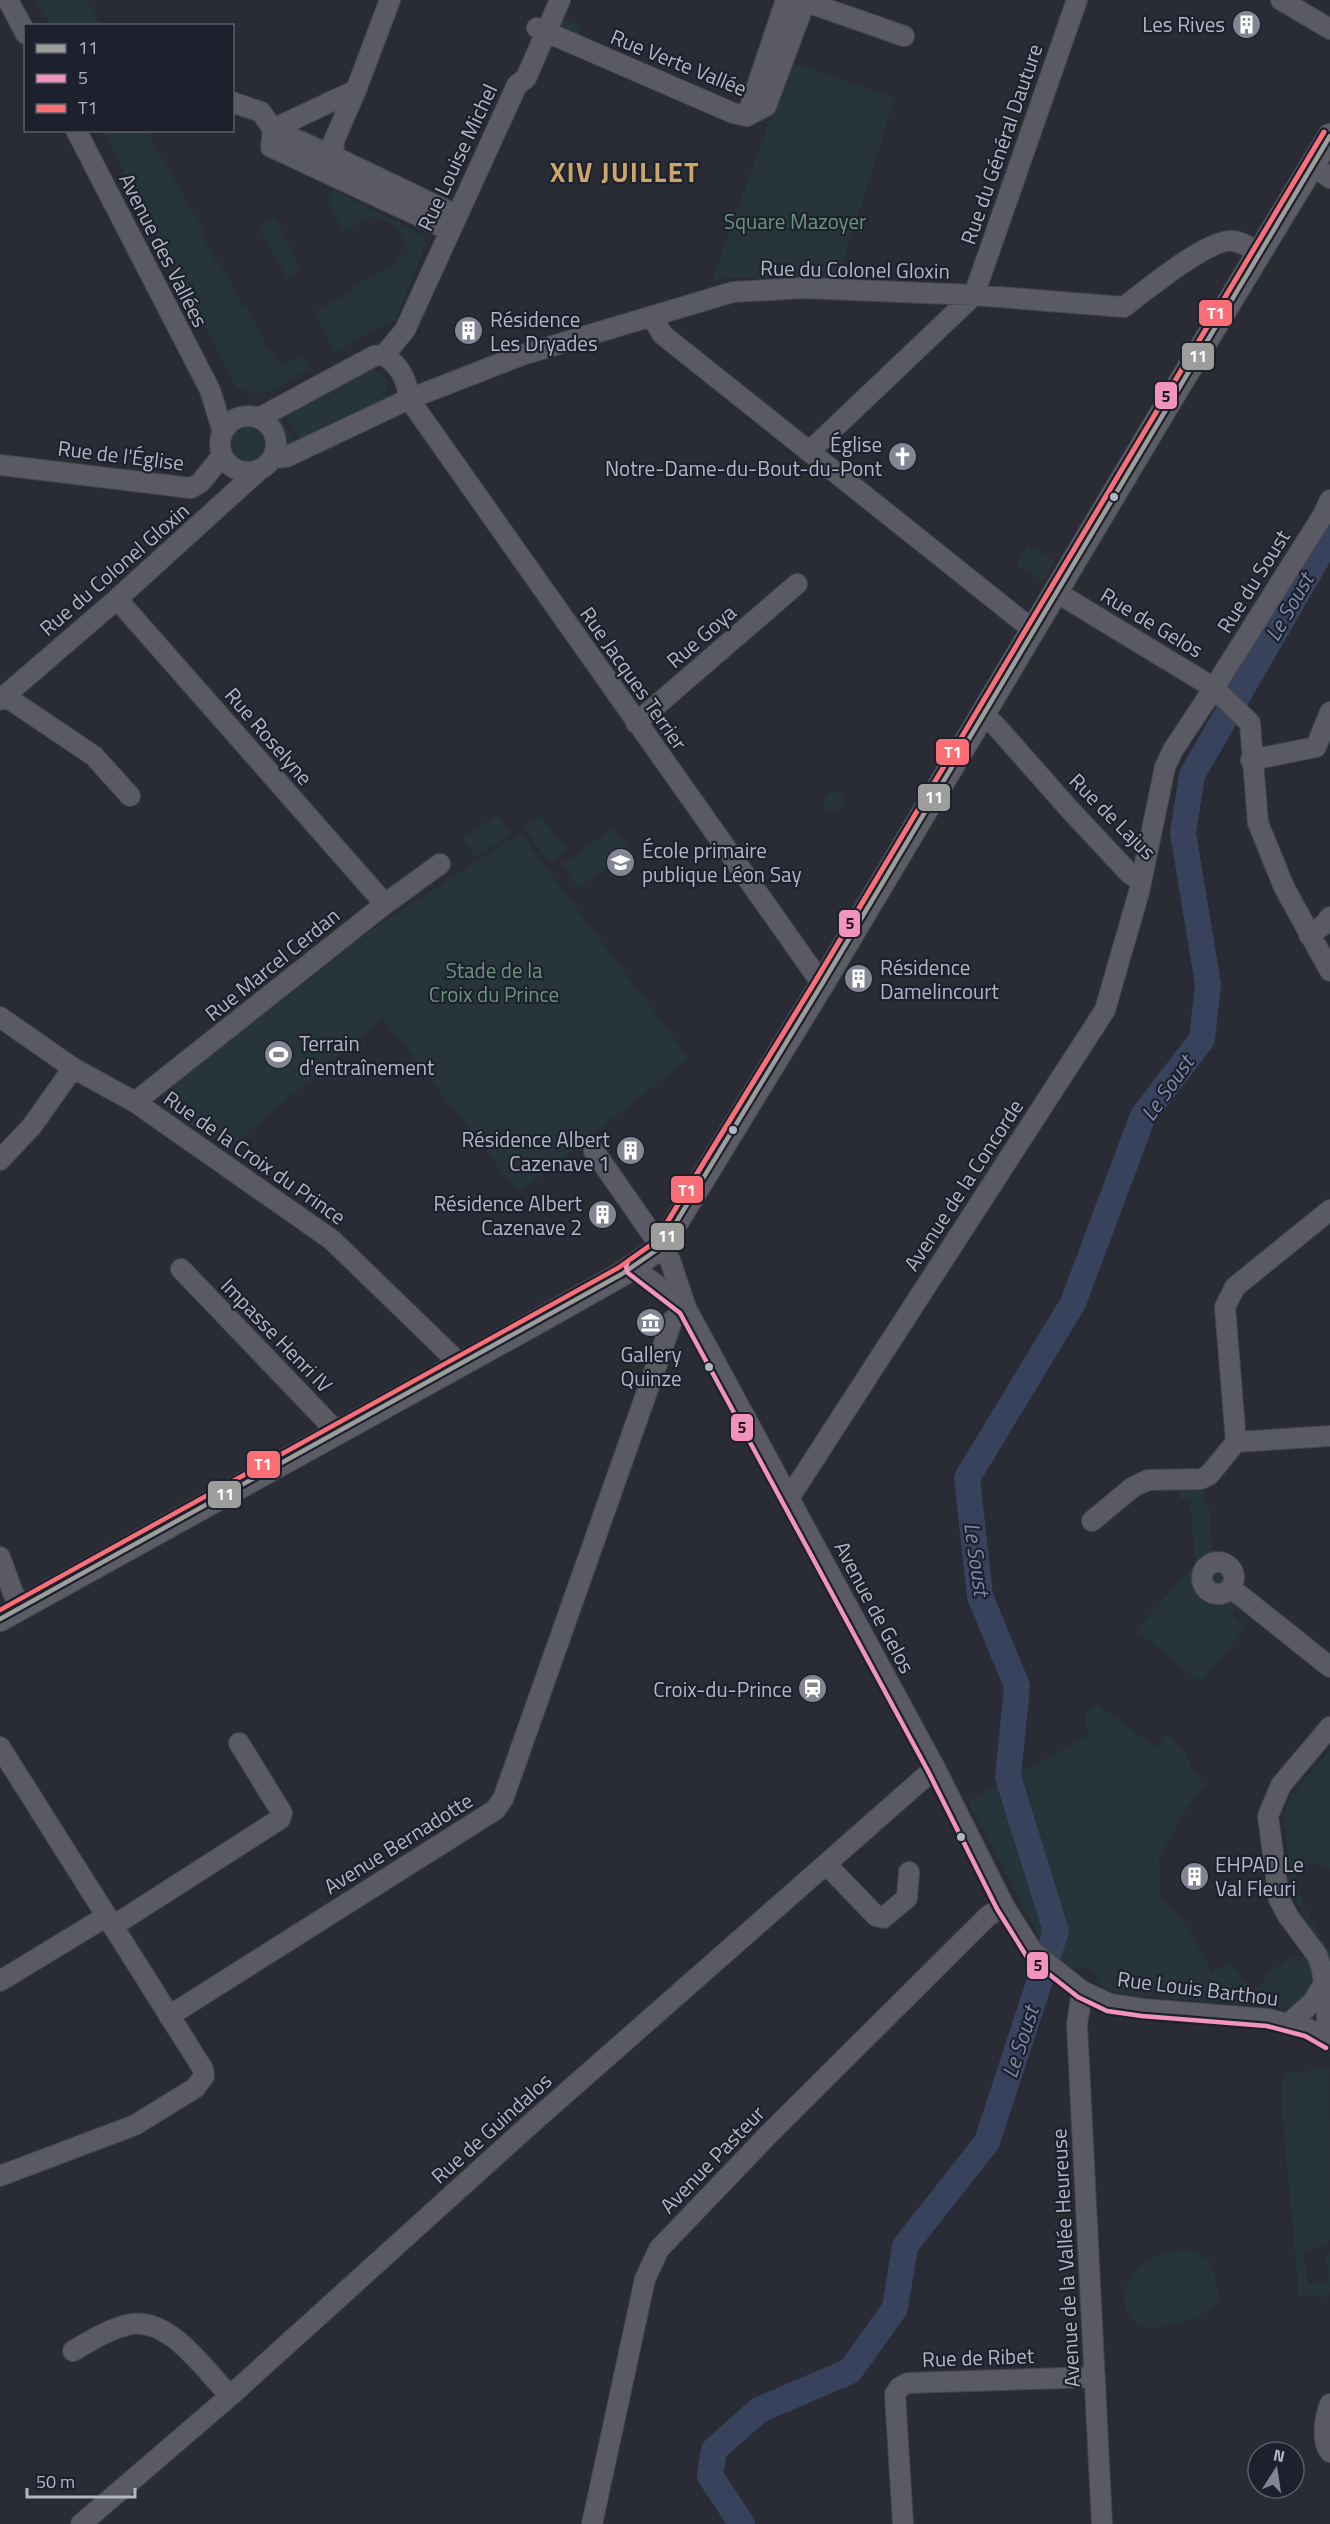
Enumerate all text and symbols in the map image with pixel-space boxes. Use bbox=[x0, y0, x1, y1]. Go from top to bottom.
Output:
place label: Les Rives bbox=[1142, 8, 1225, 40]
building icon: Les Rives bbox=[1230, 8, 1262, 40]
street label: Rue Verte Vallée bbox=[606, 20, 752, 104]
legend bbox=[24, 24, 234, 132]
text: 11 bbox=[78, 34, 98, 61]
street label: Rue du Général Dauture bbox=[952, 39, 1050, 249]
text: 5 bbox=[78, 64, 88, 91]
street label: Rue Louise Michel bbox=[409, 78, 505, 236]
text: T1 bbox=[78, 94, 98, 121]
district label: XIV JUILLET bbox=[550, 151, 700, 192]
street label: Avenue des Vallées bbox=[111, 167, 217, 333]
park label: Square Mazoyer bbox=[724, 205, 866, 237]
street label: Rue du Colonel Gloxin bbox=[760, 251, 950, 287]
line badge: T1 bbox=[1198, 299, 1233, 327]
text: T1 bbox=[1207, 301, 1225, 325]
place label: Résidence Les Dryades bbox=[490, 303, 598, 359]
building icon: Résidence Les Dryades bbox=[453, 315, 485, 347]
line badge: 11 bbox=[1181, 342, 1215, 371]
text: 11 bbox=[1189, 344, 1207, 368]
line badge: 5 bbox=[1154, 381, 1178, 410]
text: 5 bbox=[1162, 384, 1171, 408]
place label: Église Notre-Dame-du-Bout-du-Pont bbox=[605, 428, 883, 484]
street label: Rue de l'Église bbox=[56, 431, 186, 479]
church icon: Église Notre-Dame-du-Bout-du-Pont bbox=[887, 440, 919, 472]
unlabelled marker bbox=[1108, 491, 1120, 503]
street label: Rue du Colonel Gloxin bbox=[32, 495, 196, 643]
street label: Rue du Soust bbox=[1208, 522, 1298, 639]
water label: Le Soust bbox=[1256, 564, 1324, 647]
street label: Rue de Gelos bbox=[1095, 579, 1209, 665]
street label: Rue Goya bbox=[659, 596, 743, 675]
street label: Rue Jacques Terrier bbox=[572, 600, 696, 756]
street label: Rue Roselyne bbox=[217, 680, 321, 792]
line badge: T1 bbox=[935, 738, 970, 766]
text: T1 bbox=[944, 740, 962, 764]
street label: Rue de Lajus bbox=[1062, 765, 1164, 867]
line badge: 11 bbox=[917, 783, 951, 812]
text: 11 bbox=[925, 785, 943, 809]
place label: École primaire publique Léon Say bbox=[642, 834, 802, 890]
school or university icon: École primaire publique Léon Say bbox=[605, 846, 637, 878]
street label: Rue Marcel Cerdan bbox=[198, 900, 346, 1028]
line badge: 5 bbox=[838, 909, 861, 938]
text: 5 bbox=[846, 911, 855, 935]
place label: Résidence Damelincourt bbox=[880, 951, 999, 1007]
park label: Stade de la Croix du Prince bbox=[429, 954, 559, 1010]
building icon: Résidence Damelincourt bbox=[843, 963, 875, 995]
place label: Terrain d'entraînement bbox=[299, 1027, 435, 1083]
sports icon: Terrain d'entraînement bbox=[262, 1039, 294, 1071]
water label: Le Soust bbox=[1132, 1046, 1204, 1128]
street label: Rue de la Croix du Prince bbox=[157, 1082, 353, 1232]
street label: Avenue de la Concorde bbox=[895, 1093, 1031, 1277]
place label: Résidence Albert Cazenave 1 bbox=[461, 1123, 611, 1179]
unlabelled marker bbox=[727, 1124, 739, 1136]
building icon: Résidence Albert Cazenave 1 bbox=[615, 1135, 647, 1167]
line badge: T1 bbox=[670, 1175, 704, 1204]
text: T1 bbox=[678, 1178, 696, 1202]
place label: Résidence Albert Cazenave 2 bbox=[433, 1187, 583, 1243]
building icon: Résidence Albert Cazenave 2 bbox=[587, 1199, 619, 1231]
line badge: 11 bbox=[650, 1222, 685, 1251]
text: 11 bbox=[658, 1224, 676, 1248]
street label: Impasse Henri IV bbox=[214, 1270, 340, 1400]
museum icon: Gallery Quinze bbox=[635, 1307, 667, 1339]
place label: Gallery Quinze bbox=[620, 1338, 682, 1394]
unlabelled marker bbox=[703, 1361, 715, 1373]
line badge: 5 bbox=[730, 1413, 754, 1442]
text: 5 bbox=[738, 1415, 747, 1439]
line badge: T1 bbox=[246, 1450, 281, 1479]
text: T1 bbox=[254, 1452, 272, 1476]
line badge: 11 bbox=[207, 1480, 242, 1509]
text: 11 bbox=[216, 1482, 234, 1506]
water label: Le Soust bbox=[955, 1520, 999, 1601]
street label: Avenue de Gelos bbox=[827, 1535, 923, 1679]
place label: Croix-du-Prince bbox=[653, 1673, 792, 1705]
station icon: Croix-du-Prince bbox=[797, 1673, 829, 1705]
street label: Avenue Bernadotte bbox=[317, 1784, 479, 1902]
unlabelled marker bbox=[955, 1831, 967, 1843]
place label: EHPAD Le Val Fleuri bbox=[1215, 1848, 1304, 1904]
building icon: EHPAD Le Val Fleuri bbox=[1178, 1860, 1210, 1892]
line badge: 5 bbox=[1026, 1951, 1049, 1980]
text: 5 bbox=[1034, 1953, 1043, 1977]
street label: Rue Louis Barthou bbox=[1116, 1962, 1280, 2014]
water label: Le Soust bbox=[992, 1999, 1048, 2082]
street label: Rue de Guindalos bbox=[423, 2065, 559, 2191]
street label: Avenue Pasteur bbox=[652, 2098, 772, 2220]
street label: Avenue de la Vallée Heureuse bbox=[1042, 2128, 1088, 2388]
street label: Rue de Ribet bbox=[921, 2339, 1035, 2375]
north arrow bbox=[1246, 2440, 1306, 2500]
text: N bbox=[1271, 2442, 1287, 2468]
scale bar bbox=[27, 2461, 135, 2499]
text: 50 m bbox=[36, 2468, 75, 2495]

